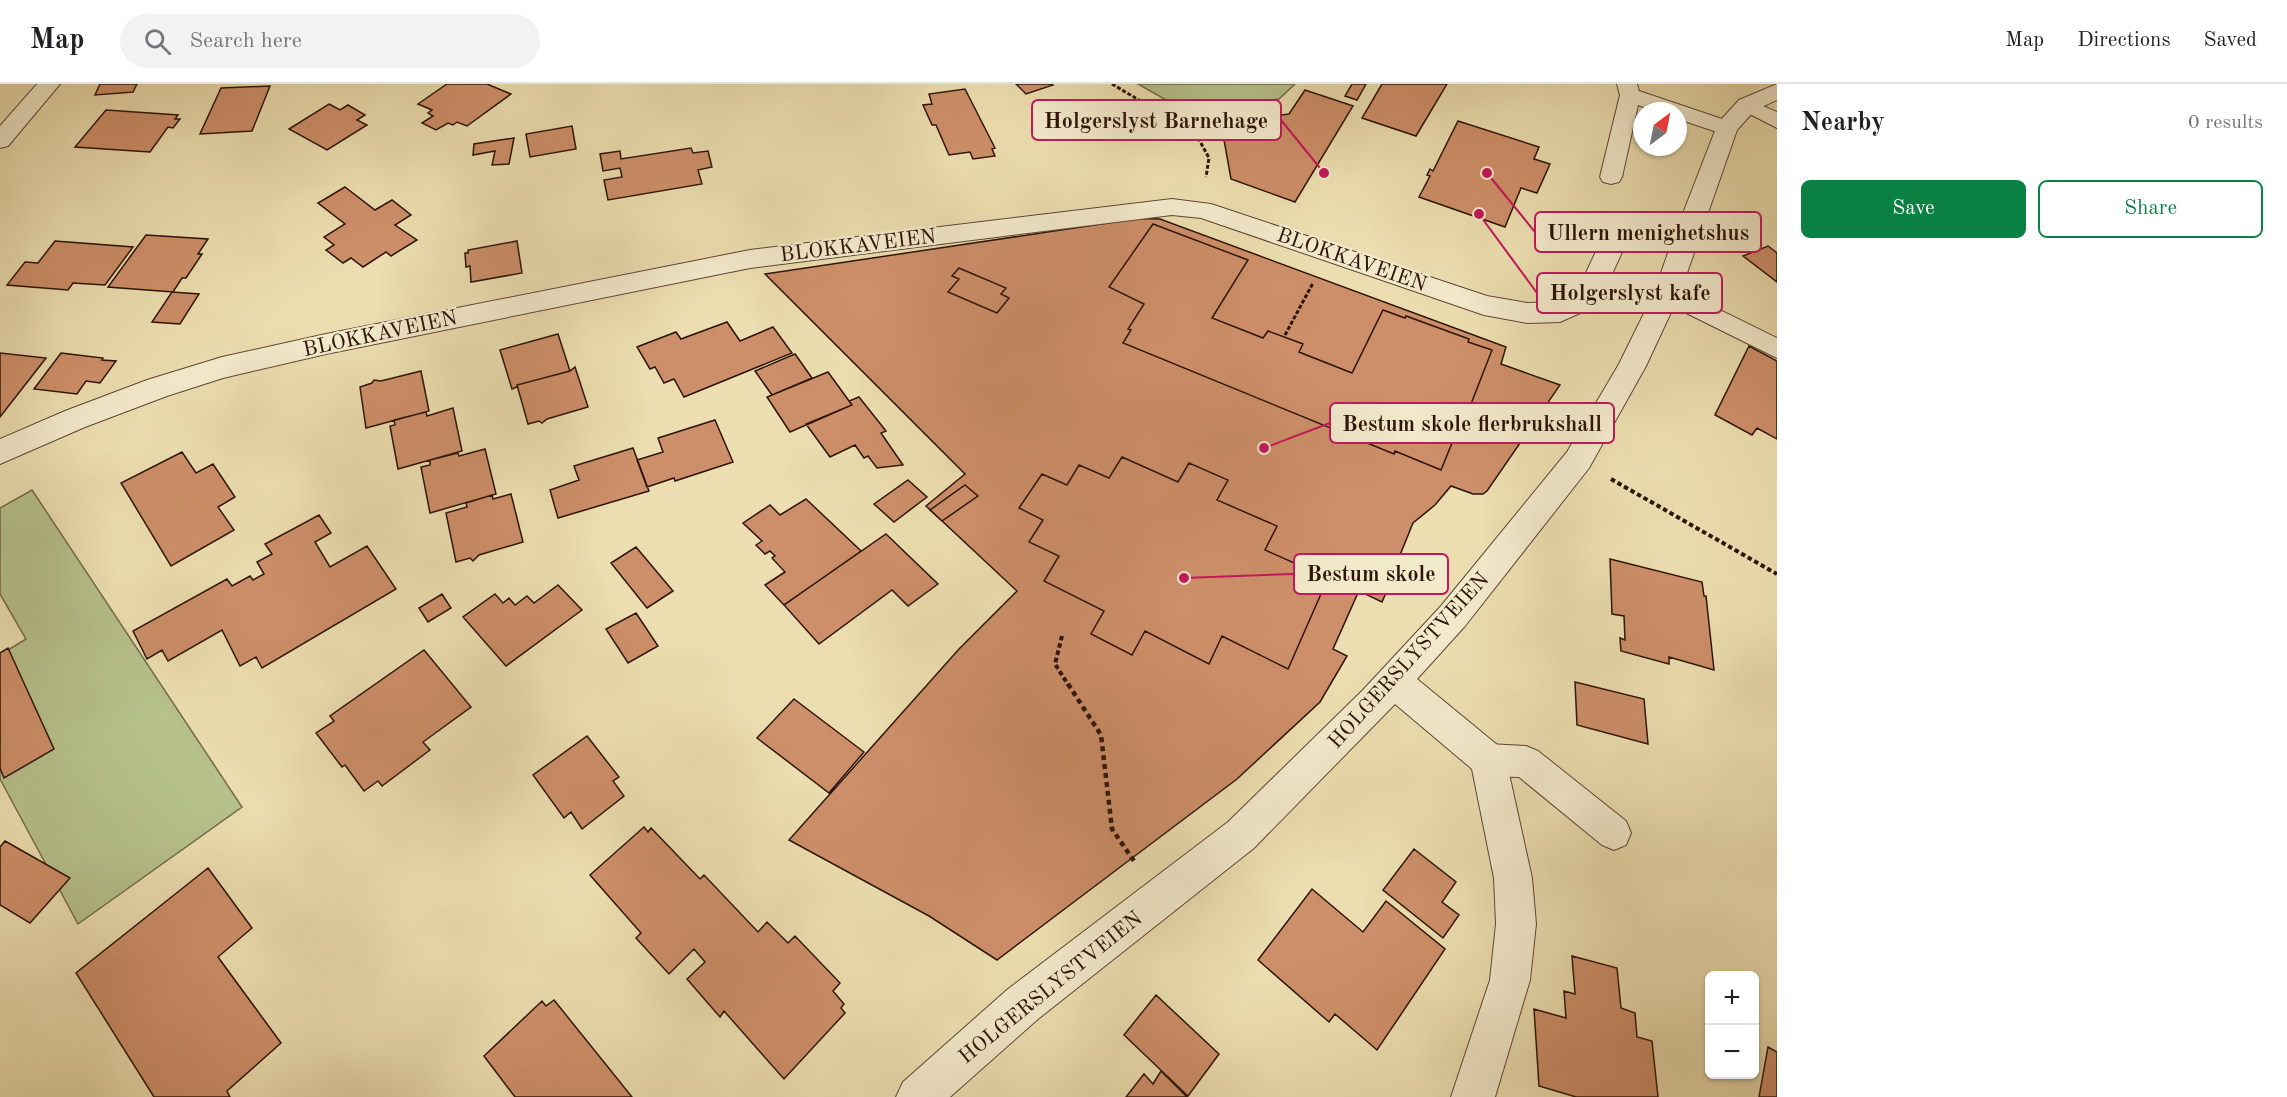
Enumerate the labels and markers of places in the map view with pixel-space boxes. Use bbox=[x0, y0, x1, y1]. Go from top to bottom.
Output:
callout: Holgerslyst Barnehage bbox=[1032, 100, 1281, 140]
callout: Ullern menighetshus bbox=[1535, 212, 1761, 252]
callout: Holgerslyst kafe bbox=[1537, 273, 1722, 313]
callout: Bestum skole flerbrukshall bbox=[1330, 403, 1614, 443]
callout: Bestum skole bbox=[1294, 554, 1448, 594]

